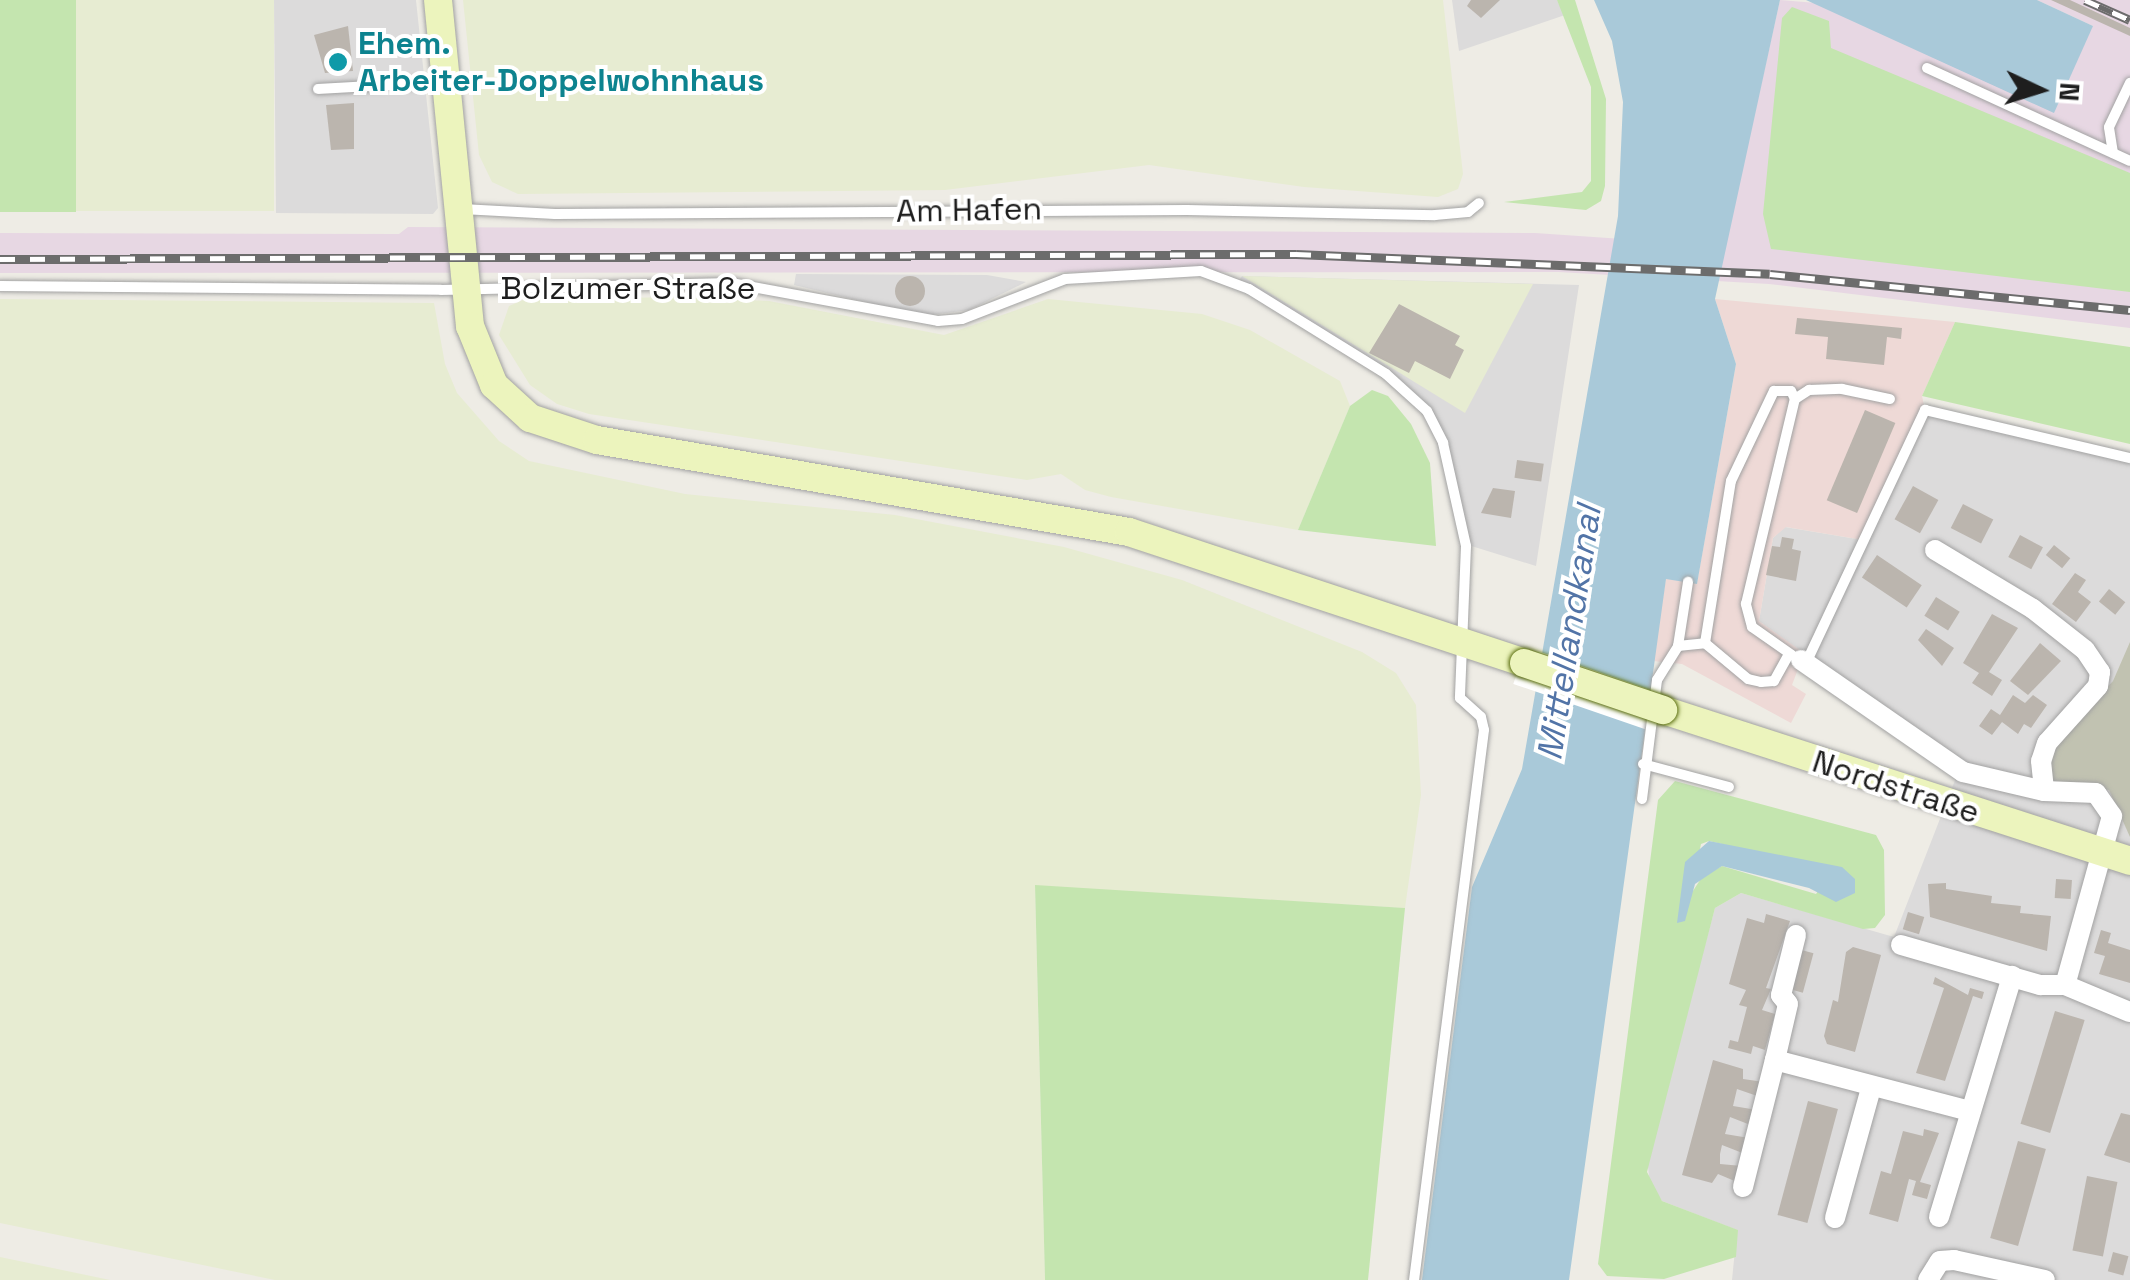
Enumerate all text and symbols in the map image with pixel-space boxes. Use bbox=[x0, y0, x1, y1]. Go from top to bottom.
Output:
place label: Ehem. Arbeiter-Doppelwohnhaus bbox=[358, 25, 764, 100]
north arrow bbox=[1990, 40, 2090, 140]
marker: Ehem. Arbeiter-Doppelwohnhaus bbox=[327, 51, 349, 73]
text: N bbox=[2051, 81, 2089, 103]
street label: Am Hafen bbox=[896, 190, 1042, 230]
street label: Bolzumer Straße bbox=[500, 269, 756, 307]
water label: Mittellandkanal bbox=[1528, 503, 1610, 763]
street label: Nordstraße bbox=[1808, 742, 1984, 832]

